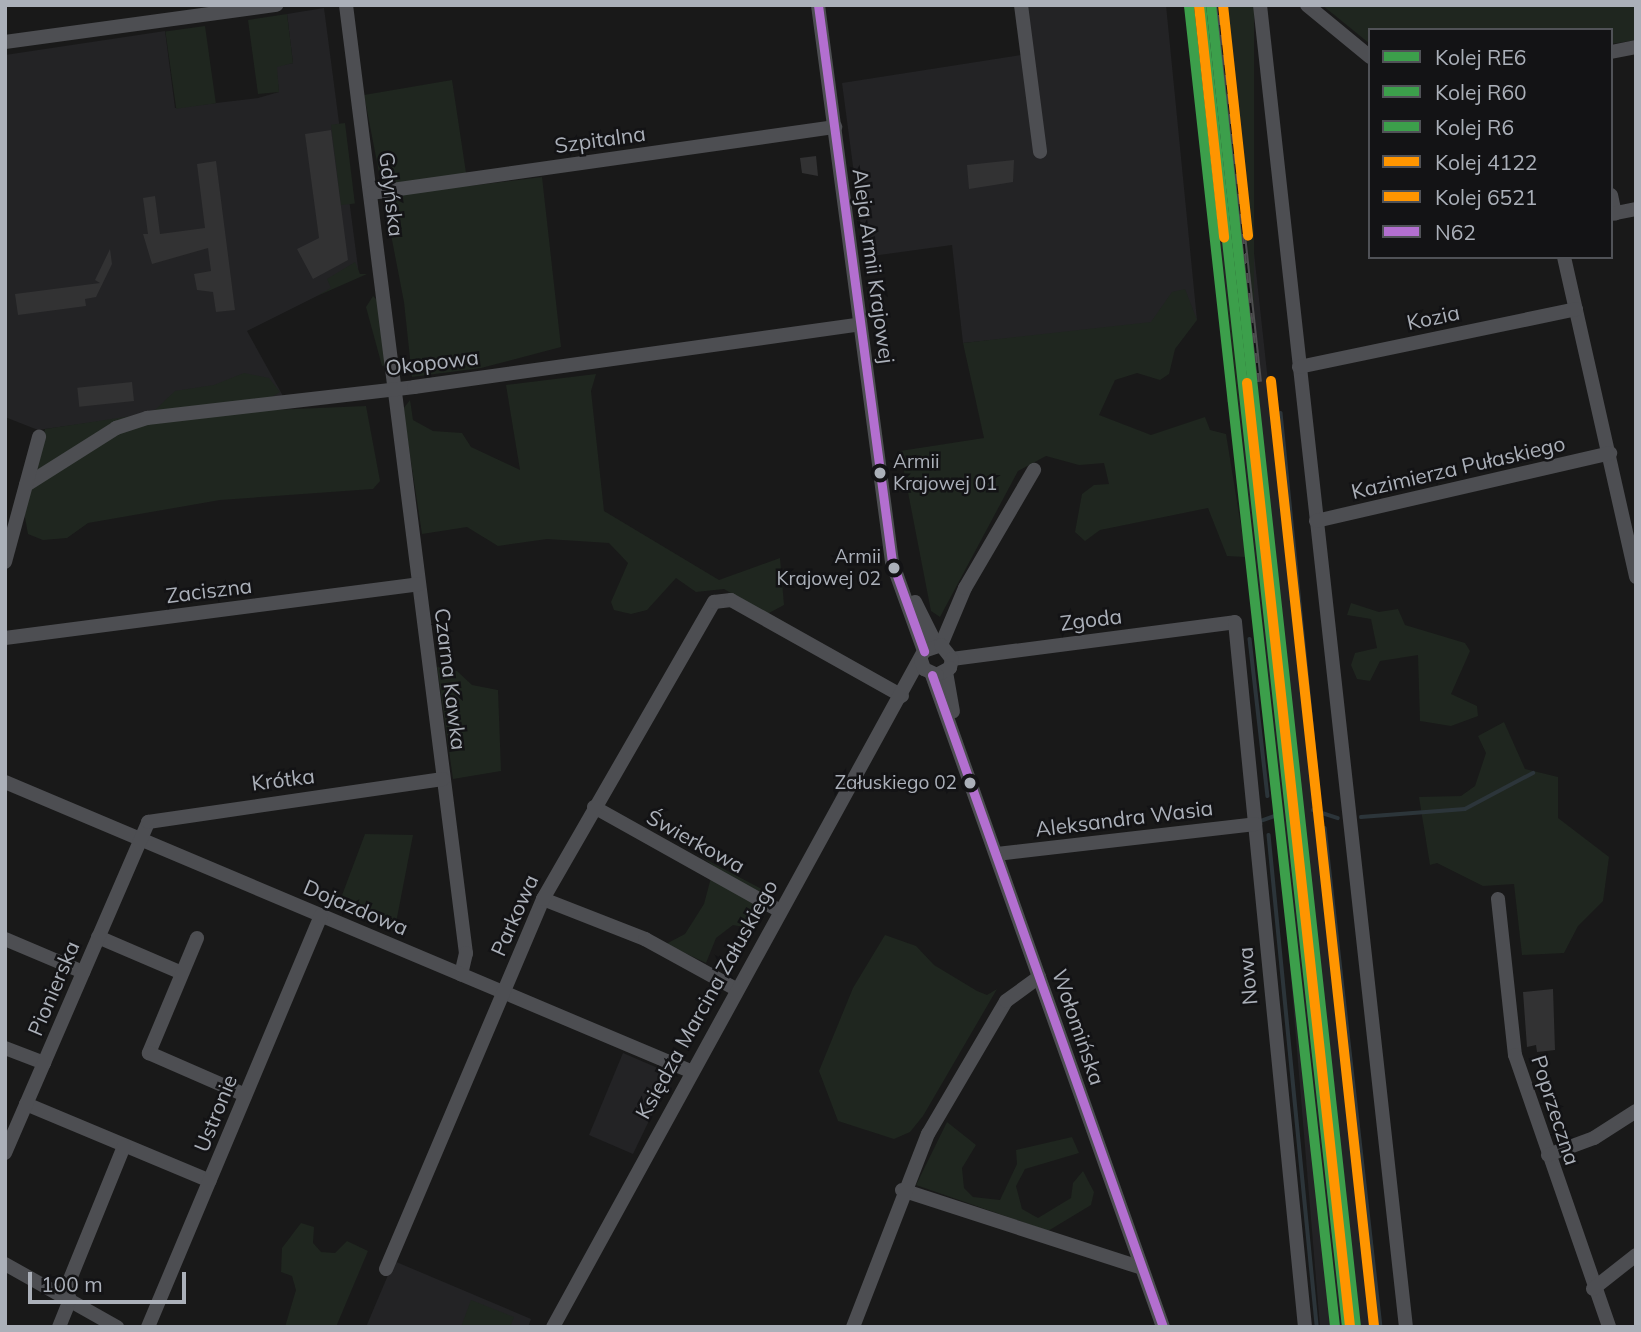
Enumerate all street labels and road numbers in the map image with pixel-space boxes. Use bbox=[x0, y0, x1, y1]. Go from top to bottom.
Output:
street label: Szpitalna bbox=[553, 120, 647, 158]
street label: Gdyńska bbox=[374, 150, 410, 238]
street label: Aleja Armii Krajowej bbox=[848, 167, 900, 365]
street label: Kozia bbox=[1404, 299, 1462, 335]
street label: Okopowa bbox=[384, 344, 480, 380]
street label: Kazimierza Pułaskiego bbox=[1349, 430, 1567, 504]
street label: Zaciszna bbox=[165, 572, 253, 608]
street label: Zgoda bbox=[1059, 603, 1123, 635]
street label: Czarna Kawka bbox=[430, 607, 472, 751]
street label: Krótka bbox=[250, 763, 316, 795]
street label: Aleksandra Wasia bbox=[1034, 795, 1214, 841]
street label: Świerkowa bbox=[643, 804, 749, 878]
street label: Parkowa bbox=[485, 870, 543, 960]
street label: Dojazdowa bbox=[300, 874, 412, 940]
street label: Księdza Marcina Załuskiego bbox=[630, 875, 782, 1123]
street label: Pionierska bbox=[22, 937, 84, 1039]
street label: Nowa bbox=[1232, 946, 1262, 1006]
street label: Wołomińska bbox=[1047, 966, 1111, 1088]
street label: Poprzeczna bbox=[1526, 1052, 1586, 1168]
street label: Ustronie bbox=[188, 1071, 242, 1155]

